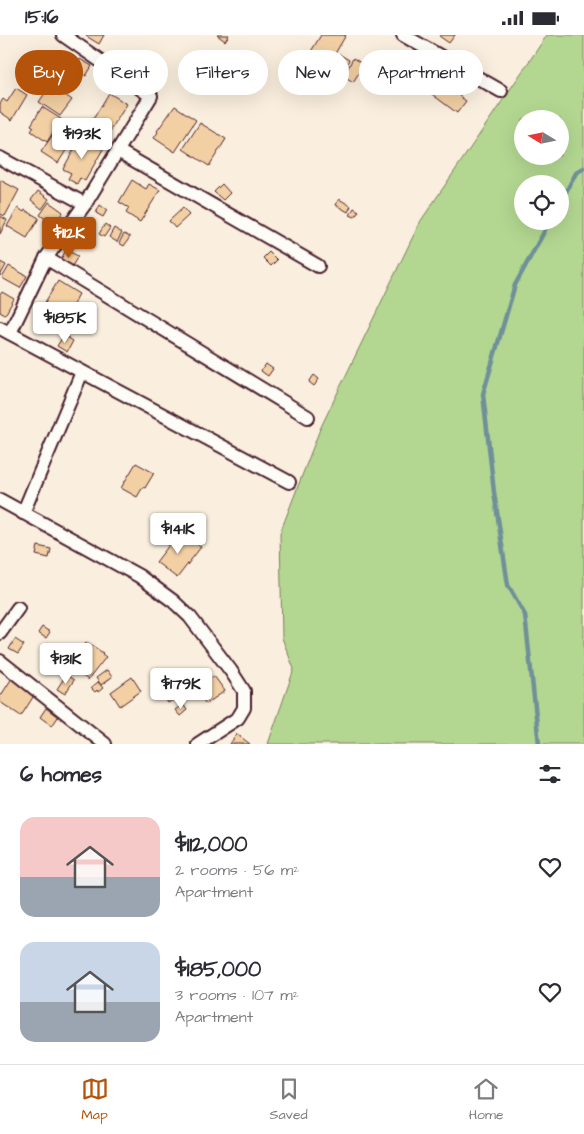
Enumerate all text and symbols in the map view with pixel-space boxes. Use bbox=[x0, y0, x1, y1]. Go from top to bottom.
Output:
text: 15:16 bbox=[25, 4, 58, 31]
chip: Buy bbox=[15, 50, 83, 95]
chip: Rent bbox=[93, 50, 168, 95]
chip: Filters bbox=[178, 50, 268, 95]
chip: New bbox=[278, 50, 349, 95]
chip: Apartment bbox=[359, 50, 483, 95]
north arrow bbox=[514, 110, 569, 165]
map controls bbox=[514, 110, 569, 230]
pin: $193K bbox=[47, 117, 117, 160]
text: $193K bbox=[63, 123, 101, 145]
button: locate bbox=[514, 175, 569, 230]
pin: $112K bbox=[34, 217, 104, 259]
text: $112K bbox=[53, 222, 85, 244]
pin: $185K bbox=[30, 301, 100, 344]
text: $185K bbox=[44, 307, 86, 329]
pin: $141K bbox=[143, 513, 213, 555]
text: $141K bbox=[161, 518, 195, 540]
pin: $131K bbox=[31, 643, 101, 685]
text: $131K bbox=[51, 648, 81, 670]
pin: $179K bbox=[146, 667, 216, 710]
text: $179K bbox=[161, 673, 201, 695]
text: 6 homes bbox=[20, 760, 102, 789]
icon: filters bbox=[536, 760, 564, 788]
text: $112,000 bbox=[175, 830, 248, 859]
icon: home bbox=[60, 837, 120, 897]
icon: heart bbox=[536, 853, 564, 881]
text: 2 rooms · 56 m² bbox=[175, 859, 299, 881]
text: Apartment bbox=[175, 881, 253, 903]
text: $185,000 bbox=[175, 955, 261, 984]
icon: home bbox=[60, 962, 120, 1022]
icon: heart bbox=[536, 978, 564, 1006]
text: 3 rooms · 107 m² bbox=[175, 984, 299, 1006]
text: Apartment bbox=[175, 1006, 253, 1028]
tab: Map bbox=[81, 1075, 109, 1125]
tab: Saved bbox=[270, 1075, 308, 1125]
tab: Home bbox=[469, 1075, 503, 1125]

